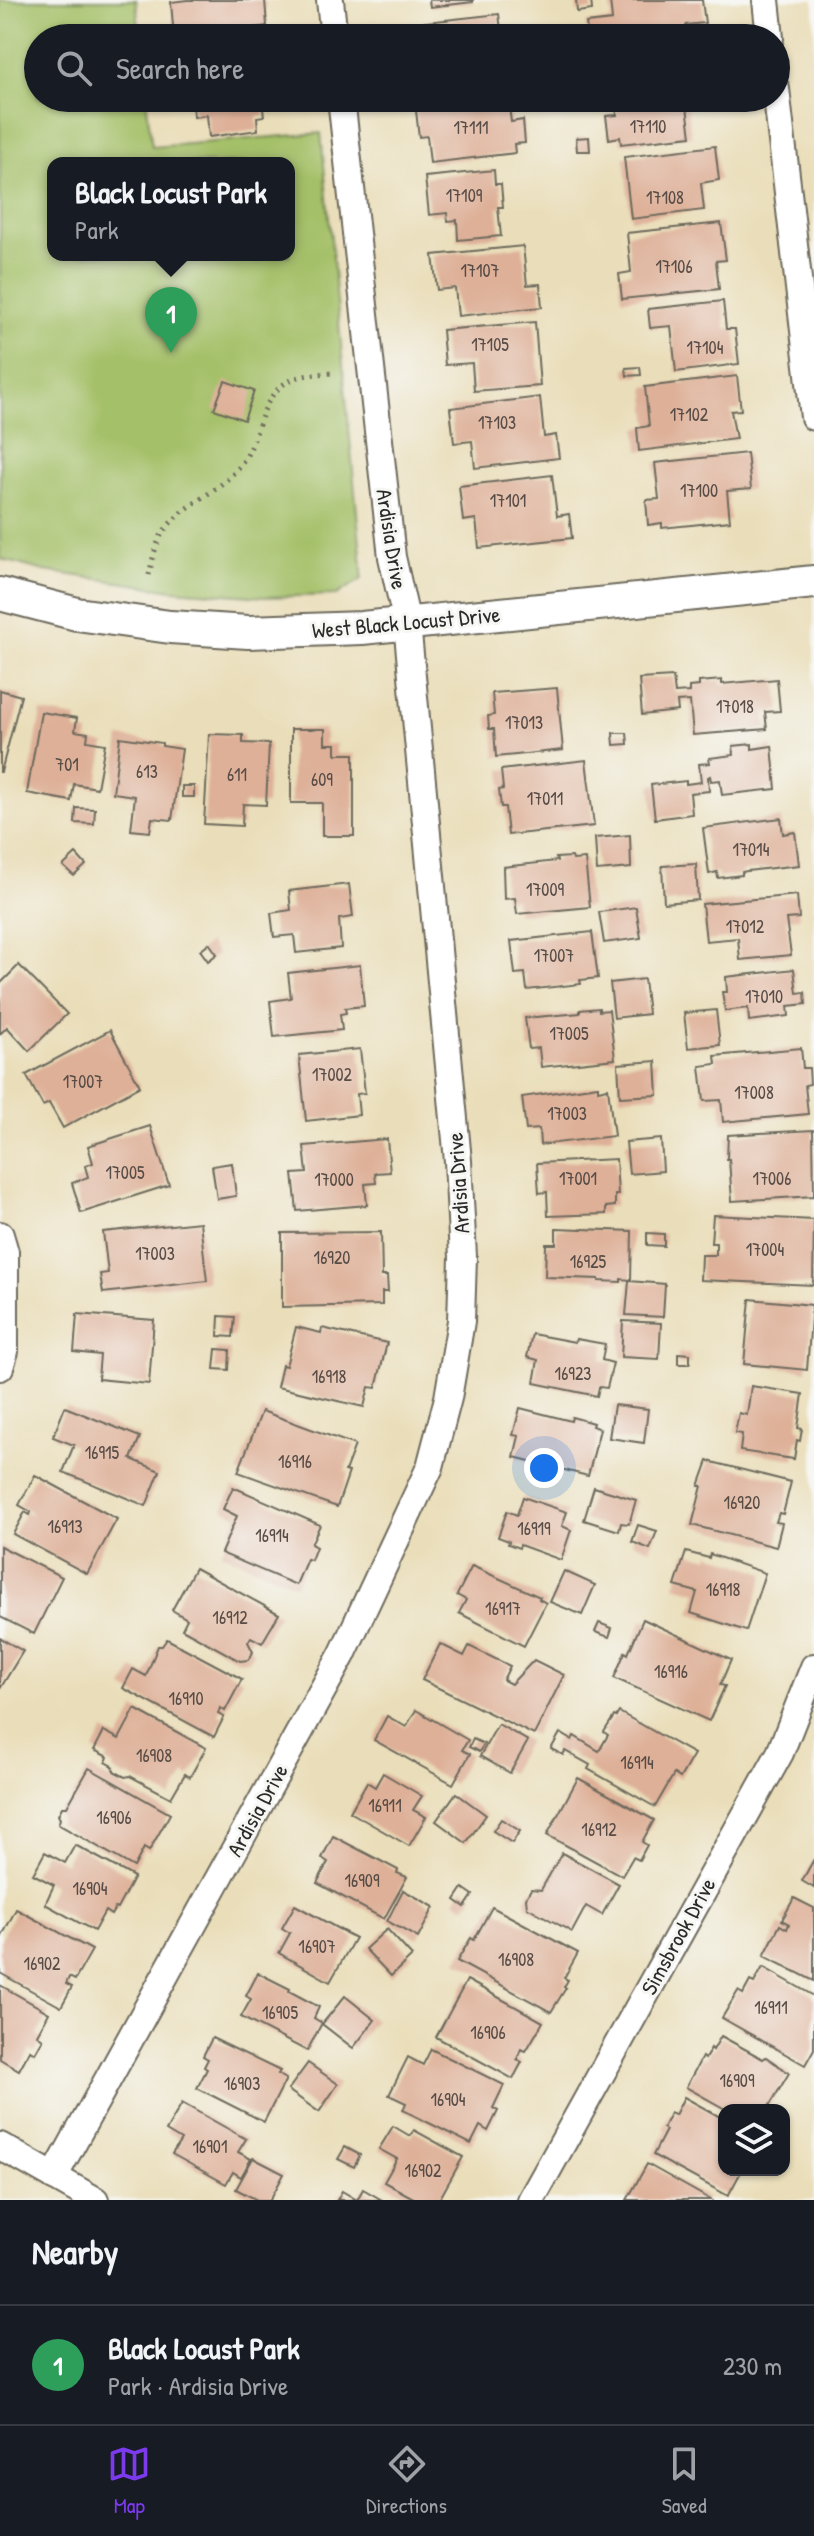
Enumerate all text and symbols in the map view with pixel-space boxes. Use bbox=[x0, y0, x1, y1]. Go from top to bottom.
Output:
search box bbox=[24, 24, 790, 112]
icon: search bbox=[52, 46, 96, 90]
text: Search here bbox=[116, 48, 244, 88]
house number: 17110 bbox=[630, 114, 666, 139]
house number: 17111 bbox=[453, 115, 489, 140]
popup bbox=[47, 157, 295, 261]
text: Black Locust Park bbox=[75, 172, 267, 212]
house number: 17109 bbox=[446, 183, 483, 208]
house number: 17108 bbox=[646, 185, 684, 210]
text: Park bbox=[75, 212, 119, 247]
house number: 17106 bbox=[655, 254, 693, 279]
house number: 17107 bbox=[461, 258, 500, 283]
pin: 1 bbox=[145, 287, 197, 353]
house number: 17105 bbox=[471, 332, 509, 357]
house number: 17104 bbox=[687, 335, 724, 360]
house number: 17102 bbox=[670, 402, 709, 427]
house number: 17103 bbox=[478, 410, 516, 435]
house number: 17100 bbox=[680, 478, 718, 503]
street label: Ardisia Drive bbox=[369, 487, 415, 592]
house number: 17101 bbox=[490, 488, 526, 513]
street label: West Black Locust Drive bbox=[311, 599, 502, 645]
house number: 17018 bbox=[716, 694, 754, 719]
house number: 17013 bbox=[505, 710, 543, 735]
house number: 701 bbox=[55, 752, 79, 777]
house number: 613 bbox=[136, 759, 158, 784]
house number: 611 bbox=[227, 762, 247, 787]
house number: 609 bbox=[311, 767, 333, 792]
house number: 17011 bbox=[527, 786, 563, 811]
house number: 17014 bbox=[733, 837, 770, 862]
house number: 17009 bbox=[526, 877, 564, 902]
house number: 17012 bbox=[726, 914, 765, 939]
house number: 17007 bbox=[534, 943, 574, 968]
house number: 17010 bbox=[745, 984, 783, 1009]
house number: 17005 bbox=[549, 1021, 589, 1046]
house number: 17002 bbox=[312, 1062, 353, 1087]
house number: 17007 bbox=[63, 1069, 103, 1094]
house number: 17008 bbox=[734, 1080, 774, 1105]
house number: 17003 bbox=[547, 1101, 587, 1126]
street label: Ardisia Drive bbox=[439, 1131, 476, 1235]
house number: 17005 bbox=[105, 1160, 145, 1185]
house number: 17001 bbox=[559, 1166, 597, 1191]
house number: 17006 bbox=[753, 1166, 791, 1191]
house number: 17000 bbox=[314, 1167, 354, 1192]
house number: 17004 bbox=[746, 1237, 784, 1262]
house number: 17003 bbox=[135, 1241, 175, 1266]
house number: 16920 bbox=[314, 1245, 350, 1270]
house number: 16925 bbox=[570, 1249, 607, 1274]
house number: 16923 bbox=[555, 1361, 591, 1386]
house number: 16918 bbox=[312, 1364, 347, 1389]
house number: 16915 bbox=[85, 1440, 120, 1465]
your location bbox=[524, 1448, 564, 1488]
house number: 16916 bbox=[278, 1449, 312, 1474]
house number: 16920 bbox=[724, 1490, 760, 1515]
house number: 16913 bbox=[48, 1514, 82, 1539]
house number: 16919 bbox=[517, 1516, 551, 1541]
house number: 16914 bbox=[255, 1523, 289, 1548]
house number: 16918 bbox=[706, 1577, 741, 1602]
house number: 16917 bbox=[485, 1596, 521, 1621]
house number: 16912 bbox=[212, 1605, 248, 1630]
house number: 16916 bbox=[654, 1659, 688, 1684]
house number: 16910 bbox=[169, 1686, 203, 1711]
house number: 16908 bbox=[136, 1743, 172, 1768]
house number: 16914 bbox=[620, 1750, 654, 1775]
street label: Ardisia Drive bbox=[219, 1758, 295, 1862]
house number: 16911 bbox=[368, 1793, 402, 1818]
house number: 16906 bbox=[96, 1805, 132, 1830]
house number: 16912 bbox=[581, 1817, 617, 1842]
house number: 16909 bbox=[345, 1868, 380, 1893]
street label: Simsbrook Drive bbox=[634, 1872, 723, 2000]
house number: 16904 bbox=[72, 1876, 108, 1901]
house number: 16907 bbox=[298, 1934, 336, 1959]
house number: 16908 bbox=[498, 1947, 534, 1972]
house number: 16902 bbox=[24, 1951, 61, 1976]
house number: 16911 bbox=[754, 1995, 788, 2020]
house number: 16905 bbox=[262, 2000, 298, 2025]
house number: 16906 bbox=[470, 2020, 506, 2045]
house number: 16909 bbox=[720, 2068, 755, 2093]
house number: 16903 bbox=[224, 2071, 260, 2096]
house number: 16904 bbox=[430, 2087, 466, 2112]
map controls bbox=[718, 2104, 790, 2176]
button: layers bbox=[718, 2104, 790, 2176]
house number: 16901 bbox=[193, 2134, 227, 2159]
house number: 16902 bbox=[405, 2158, 442, 2183]
text: Nearby bbox=[32, 2229, 118, 2275]
text: Black Locust Park bbox=[108, 2328, 300, 2368]
text: 1 bbox=[53, 2348, 63, 2383]
text: 230 m bbox=[723, 2348, 782, 2383]
text: Park · Ardisia Drive bbox=[108, 2368, 288, 2403]
tab: Map bbox=[107, 2442, 151, 2520]
tab: Directions bbox=[366, 2442, 447, 2520]
tab: Saved bbox=[662, 2442, 707, 2520]

